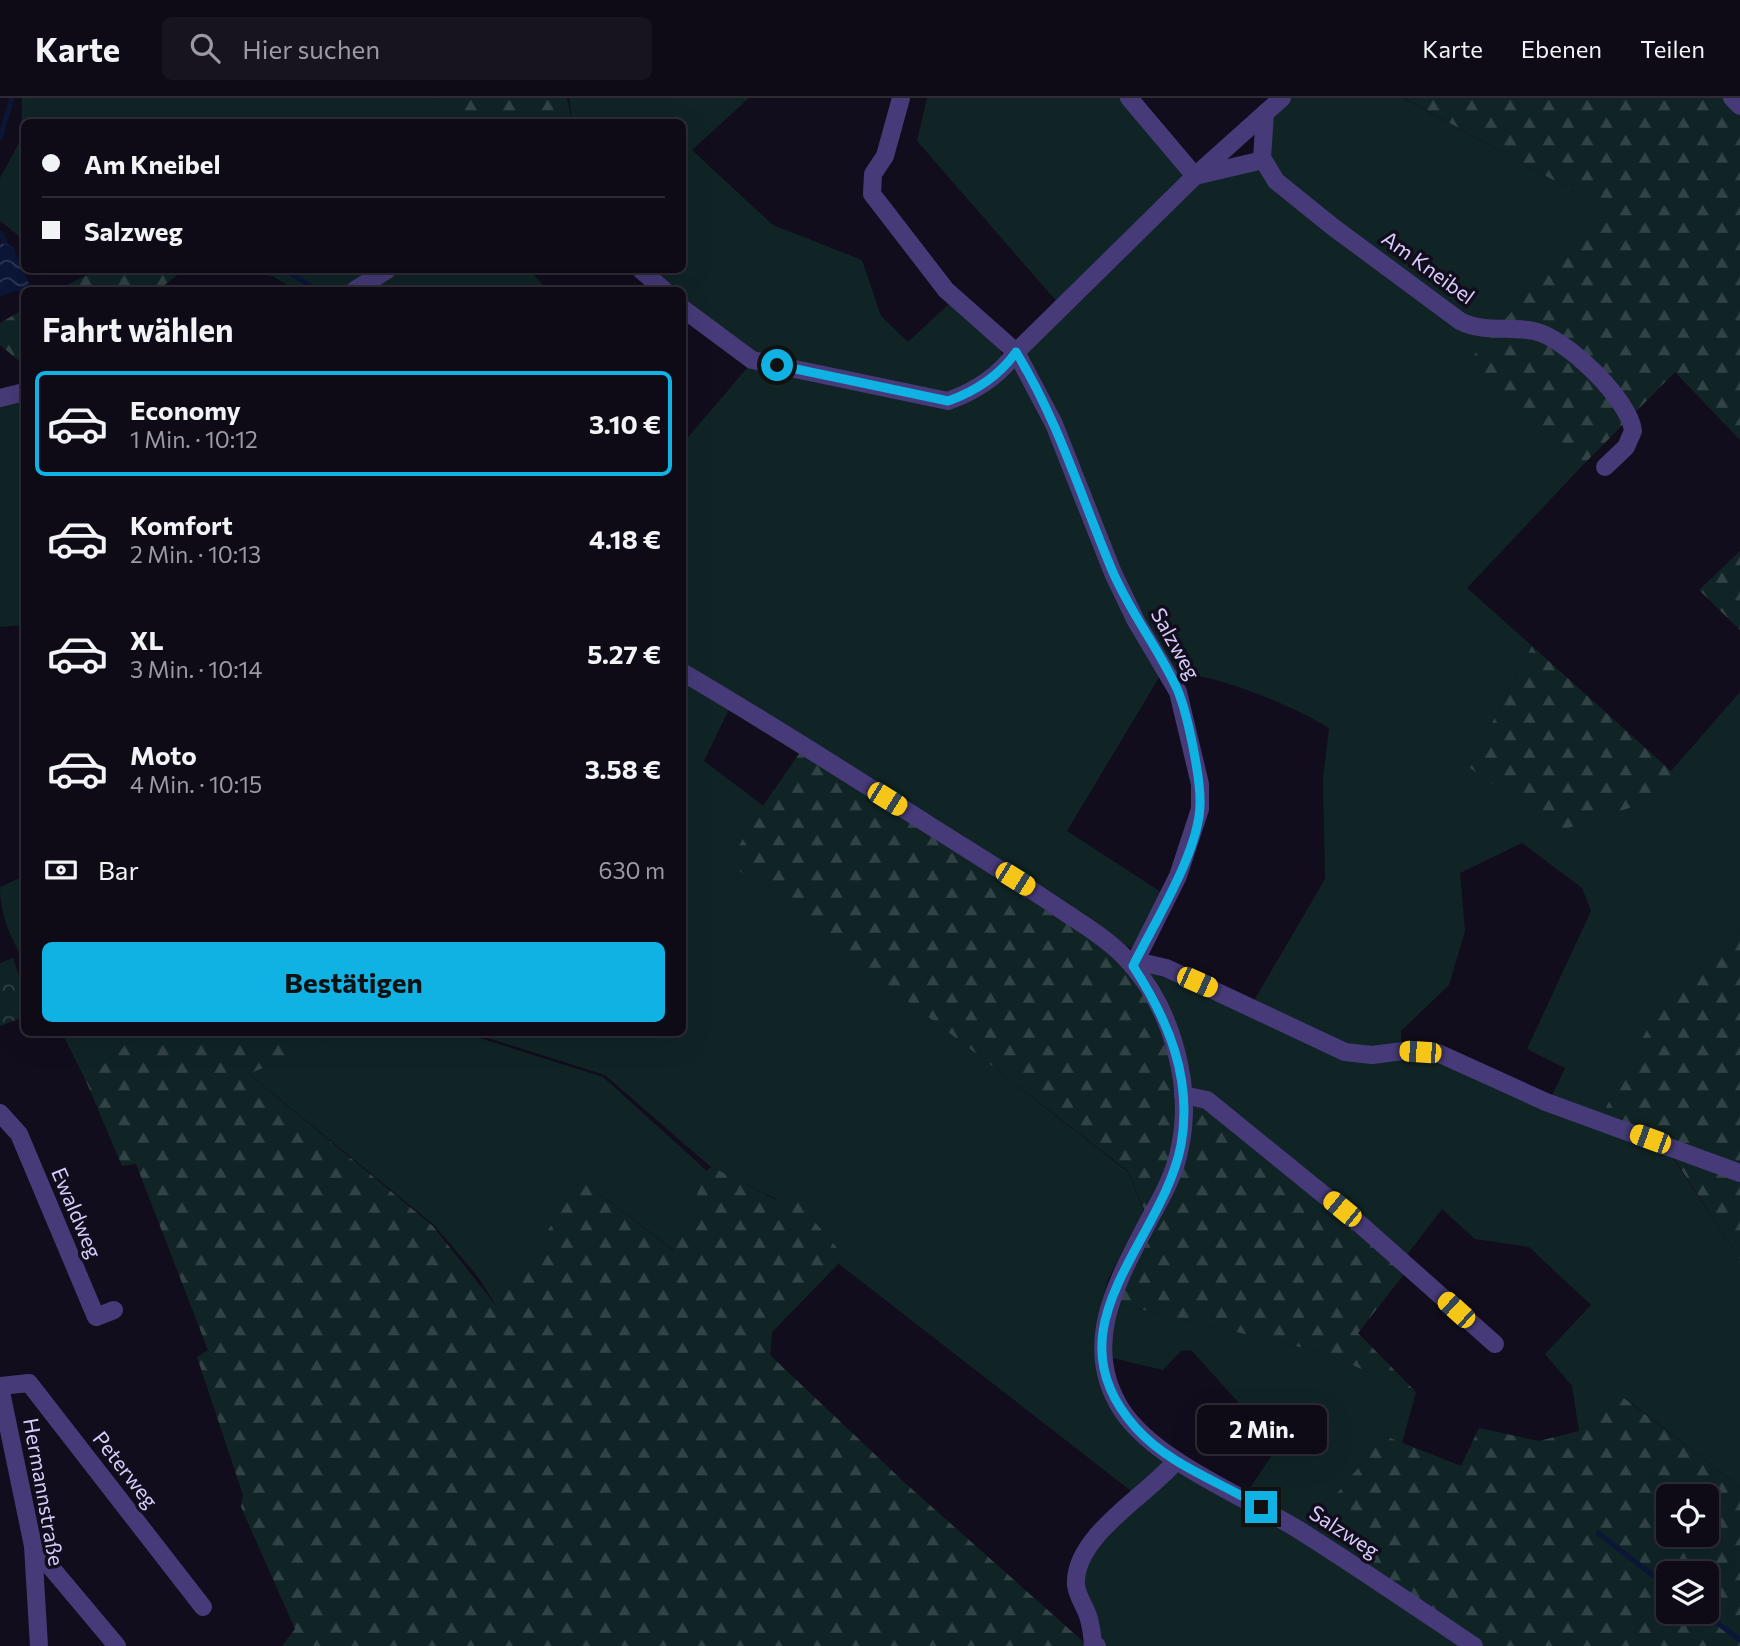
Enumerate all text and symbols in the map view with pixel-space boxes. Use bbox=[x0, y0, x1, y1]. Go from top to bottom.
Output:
search box bbox=[162, 17, 652, 80]
text: Karte bbox=[35, 28, 120, 69]
icon: search bbox=[186, 29, 224, 67]
text: Hier suchen bbox=[242, 33, 380, 64]
text: Karte bbox=[1422, 34, 1483, 63]
text: Ebenen bbox=[1521, 34, 1602, 63]
text: Teilen bbox=[1640, 34, 1705, 63]
text: Am Kneibel bbox=[84, 148, 221, 179]
text: Salzweg bbox=[84, 215, 183, 246]
street label: Am Kneibel bbox=[1378, 225, 1480, 309]
text: Fahrt wählen bbox=[42, 309, 234, 349]
route start bbox=[761, 349, 793, 381]
icon: car bbox=[46, 392, 109, 455]
text: Economy bbox=[130, 394, 241, 425]
text: 3.10 € bbox=[589, 408, 661, 439]
text: 1 Min. · 10:12 bbox=[130, 425, 258, 453]
icon: car bbox=[46, 507, 109, 570]
text: Komfort bbox=[130, 509, 233, 540]
text: 4.18 € bbox=[589, 523, 661, 554]
text: 2 Min. · 10:13 bbox=[130, 540, 261, 568]
street label: Salzweg bbox=[1146, 603, 1206, 683]
icon: car bbox=[46, 622, 109, 685]
text: XL bbox=[130, 624, 164, 655]
text: 5.27 € bbox=[587, 638, 661, 669]
text: 3 Min. · 10:14 bbox=[130, 655, 262, 683]
icon: car bbox=[46, 737, 109, 800]
text: Moto bbox=[130, 739, 197, 770]
text: 3.58 € bbox=[585, 753, 661, 784]
text: 4 Min. · 10:15 bbox=[130, 770, 262, 798]
car bbox=[864, 779, 911, 819]
icon: cash bbox=[42, 851, 80, 889]
text: Bar bbox=[98, 854, 139, 885]
text: 630 m bbox=[599, 856, 665, 884]
car bbox=[992, 859, 1039, 899]
button: Bestätigen bbox=[42, 942, 665, 1022]
car bbox=[1174, 964, 1221, 1000]
car bbox=[1399, 1040, 1442, 1064]
car bbox=[1627, 1122, 1674, 1156]
street label: Ewaldweg bbox=[47, 1163, 108, 1262]
car bbox=[1320, 1188, 1365, 1230]
car bbox=[1434, 1288, 1479, 1332]
callout: 2 Min. bbox=[1196, 1406, 1326, 1454]
text: 2 Min. bbox=[1229, 1415, 1295, 1443]
street label: Hermannstraße bbox=[19, 1416, 70, 1568]
street label: Peterweg bbox=[88, 1426, 164, 1512]
map controls bbox=[1656, 1484, 1719, 1624]
button: locate bbox=[1656, 1484, 1719, 1547]
route end bbox=[1245, 1491, 1277, 1523]
street label: Salzweg bbox=[1305, 1499, 1384, 1562]
button: layers bbox=[1656, 1561, 1719, 1624]

